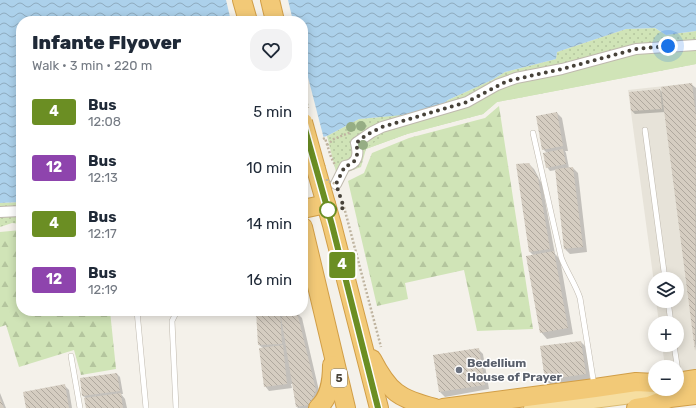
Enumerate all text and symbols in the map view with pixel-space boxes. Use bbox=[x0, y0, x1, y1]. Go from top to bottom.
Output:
button: heart bbox=[250, 29, 292, 71]
text: Infante Flyover bbox=[32, 31, 181, 54]
your location bbox=[658, 36, 678, 56]
text: Walk · 3 min · 220 m bbox=[32, 58, 152, 73]
text: Bus bbox=[88, 96, 116, 114]
text: 4 bbox=[49, 103, 59, 120]
text: 5 min bbox=[253, 103, 292, 121]
text: 12:08 bbox=[88, 114, 121, 129]
text: Bus bbox=[88, 152, 116, 170]
text: 12 bbox=[46, 159, 62, 176]
text: 10 min bbox=[246, 159, 292, 177]
text: 12:13 bbox=[88, 170, 118, 185]
unlabelled marker bbox=[319, 201, 337, 219]
text: Bus bbox=[88, 208, 116, 226]
text: 4 bbox=[49, 215, 59, 232]
text: 14 min bbox=[247, 215, 292, 233]
text: 12:17 bbox=[88, 226, 117, 241]
line badge: 4 bbox=[329, 252, 355, 278]
text: 4 bbox=[337, 256, 347, 273]
text: Bus bbox=[88, 264, 116, 282]
text: 12 bbox=[46, 271, 62, 288]
text: 16 min bbox=[247, 271, 292, 289]
map controls bbox=[648, 272, 684, 396]
button: layers bbox=[648, 272, 684, 308]
text: 12:19 bbox=[88, 282, 118, 297]
button: + bbox=[648, 316, 684, 352]
place label: Bedellium House of Prayer bbox=[467, 356, 563, 384]
button: − bbox=[648, 360, 684, 396]
marker: Bedellium House of Prayer bbox=[454, 365, 464, 375]
road number: 5 bbox=[331, 369, 347, 387]

